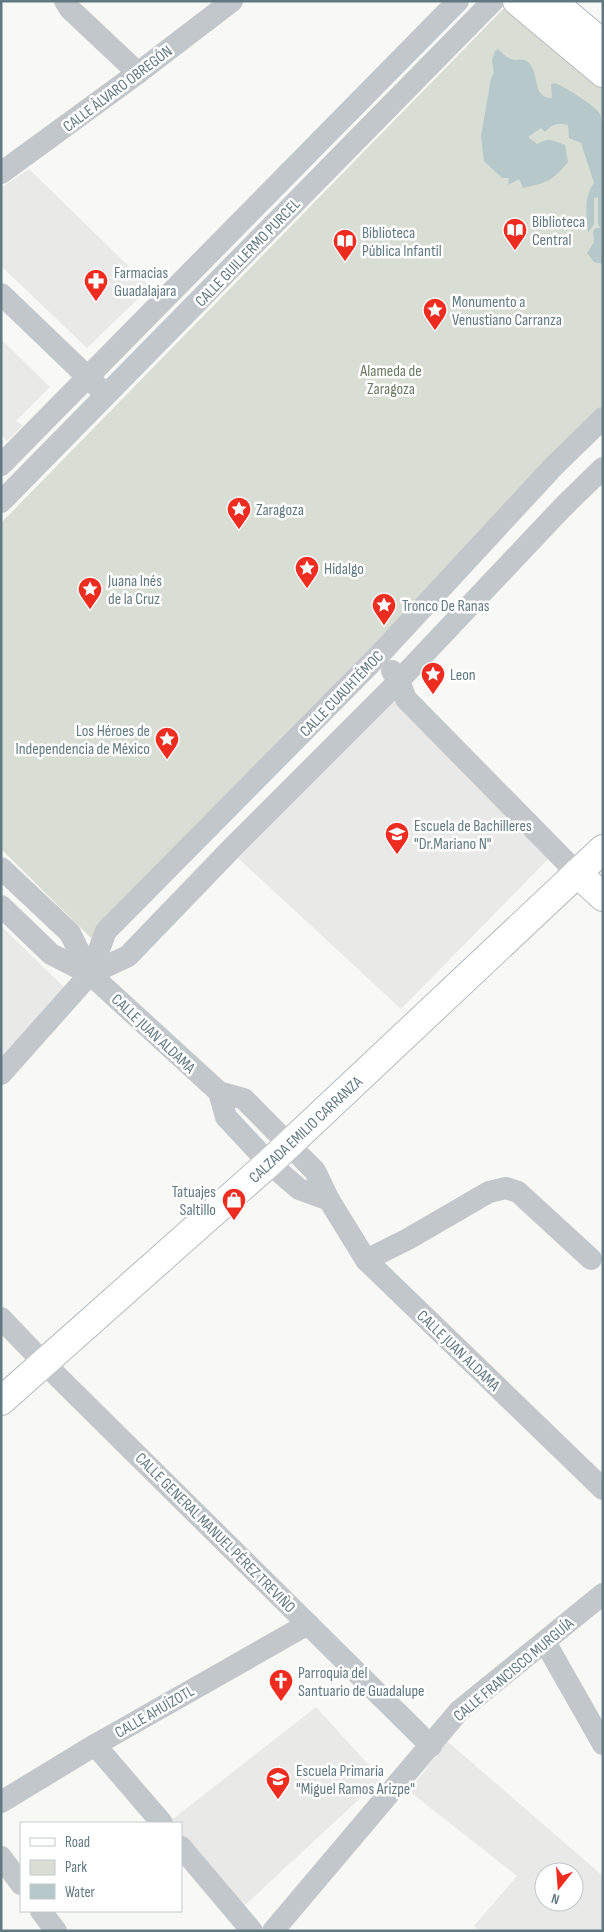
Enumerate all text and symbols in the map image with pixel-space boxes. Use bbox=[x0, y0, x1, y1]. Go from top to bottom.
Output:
street label: CALLE ÁLVARO OBREGÓN bbox=[60, 42, 176, 136]
street label: CALLE GUILLERMO PURCEL bbox=[192, 195, 305, 311]
place label: Biblioteca Central bbox=[532, 213, 585, 250]
library icon: Biblioteca Central bbox=[502, 217, 528, 251]
place label: Biblioteca Pública Infantil bbox=[362, 224, 442, 261]
library icon: Biblioteca Pública Infantil bbox=[332, 228, 358, 262]
place label: Farmacias Guadalajara bbox=[114, 264, 176, 301]
pharmacy icon: Farmacias Guadalajara bbox=[83, 268, 109, 302]
place label: Monumento a Venustiano Carranza bbox=[452, 293, 562, 330]
place icon: Monumento a Venustiano Carranza bbox=[422, 297, 448, 331]
park label: Alameda de Zaragoza bbox=[359, 362, 422, 399]
place icon: Zaragoza bbox=[226, 496, 252, 530]
place label: Zaragoza bbox=[256, 501, 304, 520]
place icon: Hidalgo bbox=[294, 555, 320, 589]
place label: Hidalgo bbox=[324, 560, 364, 579]
place label: Juana Inés de la Cruz bbox=[107, 572, 162, 609]
place icon: Juana Inés de la Cruz bbox=[77, 576, 103, 610]
place icon: Tronco De Ranas bbox=[371, 592, 397, 626]
place label: Tronco De Ranas bbox=[402, 597, 490, 616]
street label: CALLE CUAUHTÉMOC bbox=[296, 647, 388, 741]
place icon: Leon bbox=[420, 661, 446, 695]
place label: Leon bbox=[450, 666, 476, 685]
place label: Los Héroes de Independencia de México bbox=[15, 722, 150, 759]
place icon: Los Héroes de Independencia de México bbox=[154, 726, 180, 760]
place label: Escuela de Bachilleres "Dr.Mariano N" bbox=[414, 817, 532, 854]
school or university icon: Escuela de Bachilleres "Dr.Mariano N" bbox=[384, 821, 410, 855]
street label: CALLE JUAN ALDAMA bbox=[107, 990, 199, 1078]
street label: CALZADA EMILIO CARRANZA bbox=[245, 1073, 367, 1187]
place label: Tatuajes Saltillo bbox=[172, 1183, 216, 1220]
shop icon: Tatuajes Saltillo bbox=[221, 1187, 247, 1221]
street label: CALLE JUAN ALDAMA bbox=[413, 1307, 503, 1395]
street label: CALLE GENERAL MANUEL PÉREZ TREVIÑO bbox=[131, 1449, 299, 1617]
street label: CALLE FRANCISCO MURGUÍA bbox=[450, 1614, 578, 1726]
place label: Parroquia del Santuario de Guadalupe bbox=[298, 1664, 425, 1701]
church icon: Parroquia del Santuario de Guadalupe bbox=[268, 1668, 294, 1702]
street label: CALLE AHUÍZOTL bbox=[112, 1682, 198, 1743]
place label: Escuela Primaria "Miguel Ramos Arizpe" bbox=[296, 1762, 415, 1799]
school or university icon: Escuela Primaria "Miguel Ramos Arizpe" bbox=[265, 1766, 291, 1800]
legend bbox=[20, 1822, 182, 1912]
text: Road bbox=[65, 1833, 90, 1852]
text: Park bbox=[65, 1858, 87, 1877]
north arrow bbox=[534, 1862, 584, 1912]
text: Water bbox=[65, 1883, 96, 1902]
text: N bbox=[549, 1890, 561, 1908]

